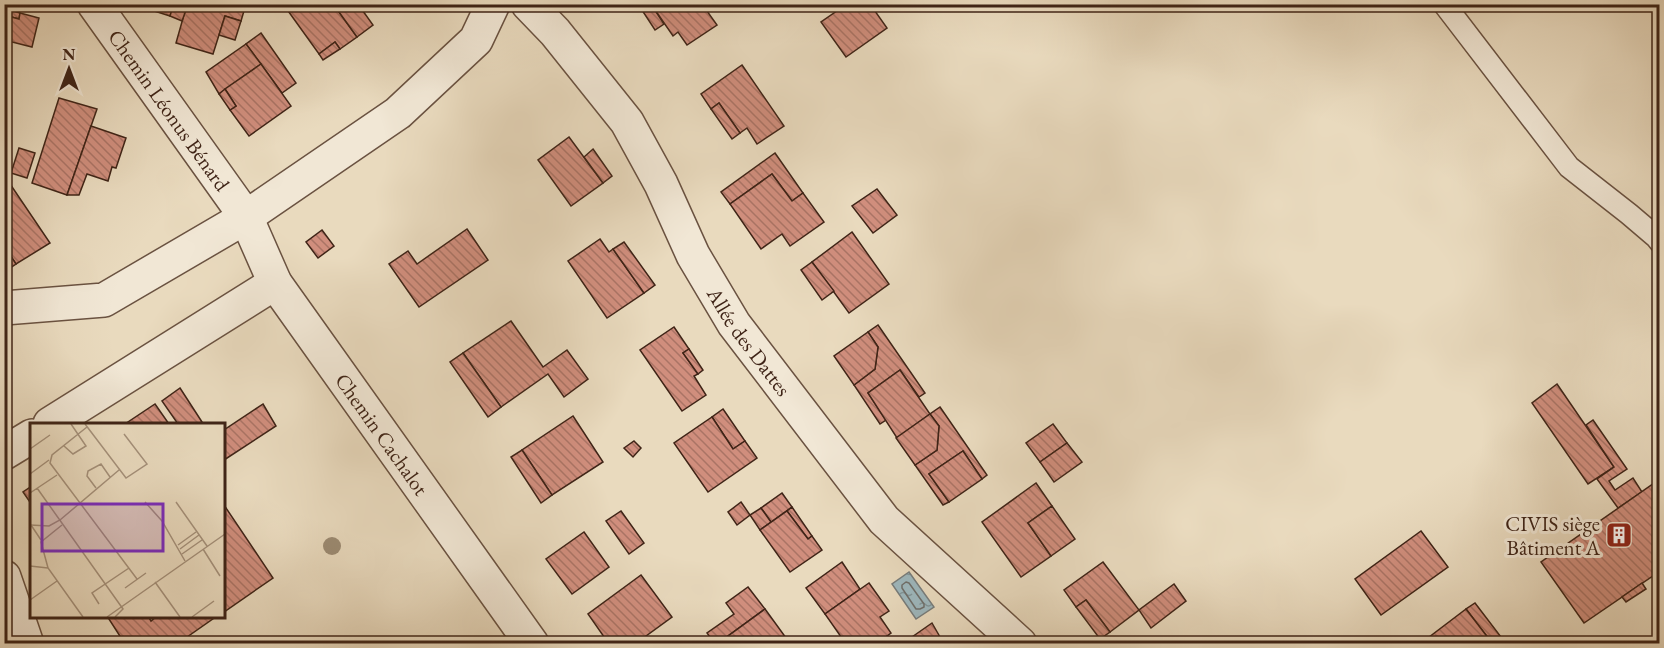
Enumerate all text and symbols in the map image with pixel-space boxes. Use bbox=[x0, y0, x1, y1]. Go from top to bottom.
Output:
street label: Chemin Léonus Bénard bbox=[103, 24, 237, 196]
north arrow bbox=[39, 39, 99, 99]
text: N bbox=[63, 44, 76, 65]
street label: Allée des Dattes bbox=[701, 281, 798, 401]
street label: Chemin Cachalot bbox=[330, 367, 435, 501]
inset map bbox=[30, 423, 225, 618]
place label: CIVIS siège Bâtiment A bbox=[1505, 510, 1600, 561]
building icon: CIVIS siège Bâtiment A bbox=[1604, 520, 1634, 550]

